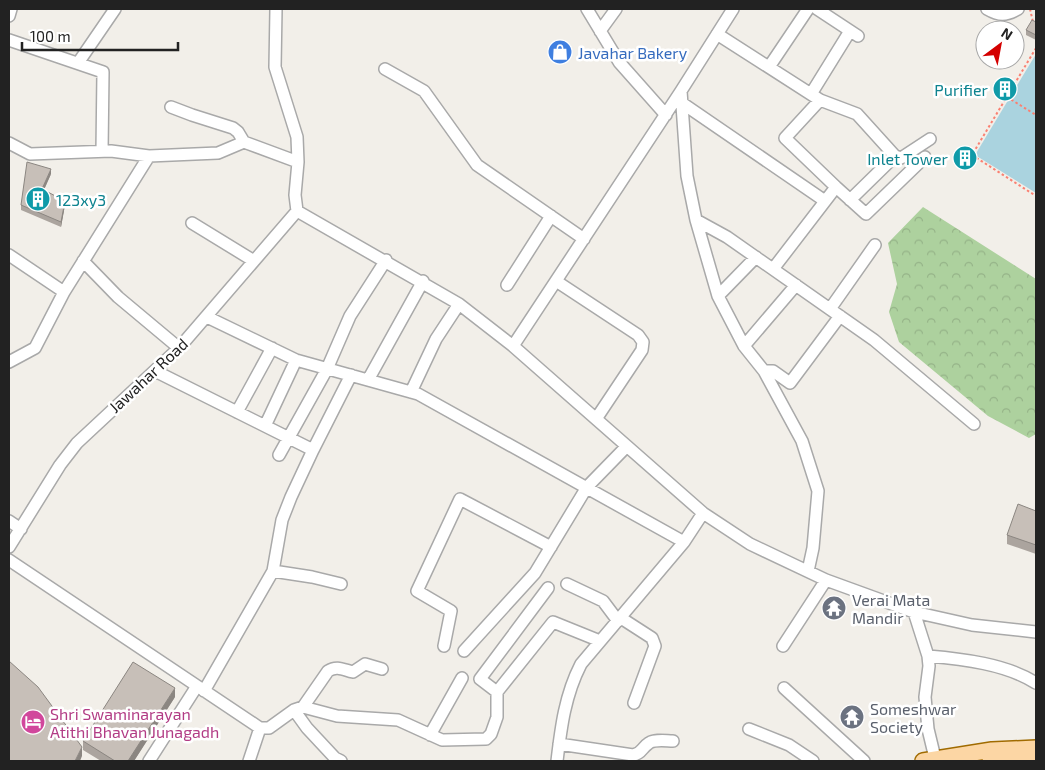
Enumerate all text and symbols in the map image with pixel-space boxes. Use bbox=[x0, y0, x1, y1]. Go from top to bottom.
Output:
scale bar bbox=[22, 20, 179, 52]
north arrow bbox=[975, 20, 1025, 70]
text: N bbox=[998, 24, 1016, 43]
text: 100 m bbox=[30, 27, 71, 45]
shop icon: Javahar Bakery bbox=[547, 39, 573, 65]
place label: Javahar Bakery bbox=[578, 43, 688, 62]
building icon: Purifier bbox=[992, 76, 1018, 102]
place label: Purifier bbox=[934, 80, 989, 99]
building icon: Inlet Tower bbox=[952, 145, 978, 171]
place label: Inlet Tower bbox=[867, 149, 949, 168]
building icon: 123xy3 bbox=[25, 186, 51, 212]
place label: 123xy3 bbox=[56, 190, 106, 209]
street label: Jawahar Road bbox=[105, 334, 191, 416]
place label: Verai Mata Mandir bbox=[852, 590, 930, 627]
temple icon: Verai Mata Mandir bbox=[821, 595, 847, 621]
place label: Someshwar Society bbox=[870, 699, 957, 736]
place label: Shri Swaminarayan Atithi Bhavan Junagadh bbox=[50, 704, 219, 741]
temple icon: Someshwar Society bbox=[839, 704, 865, 730]
hotel icon: Shri Swaminarayan Atithi Bhavan Junagadh bbox=[20, 709, 46, 735]

